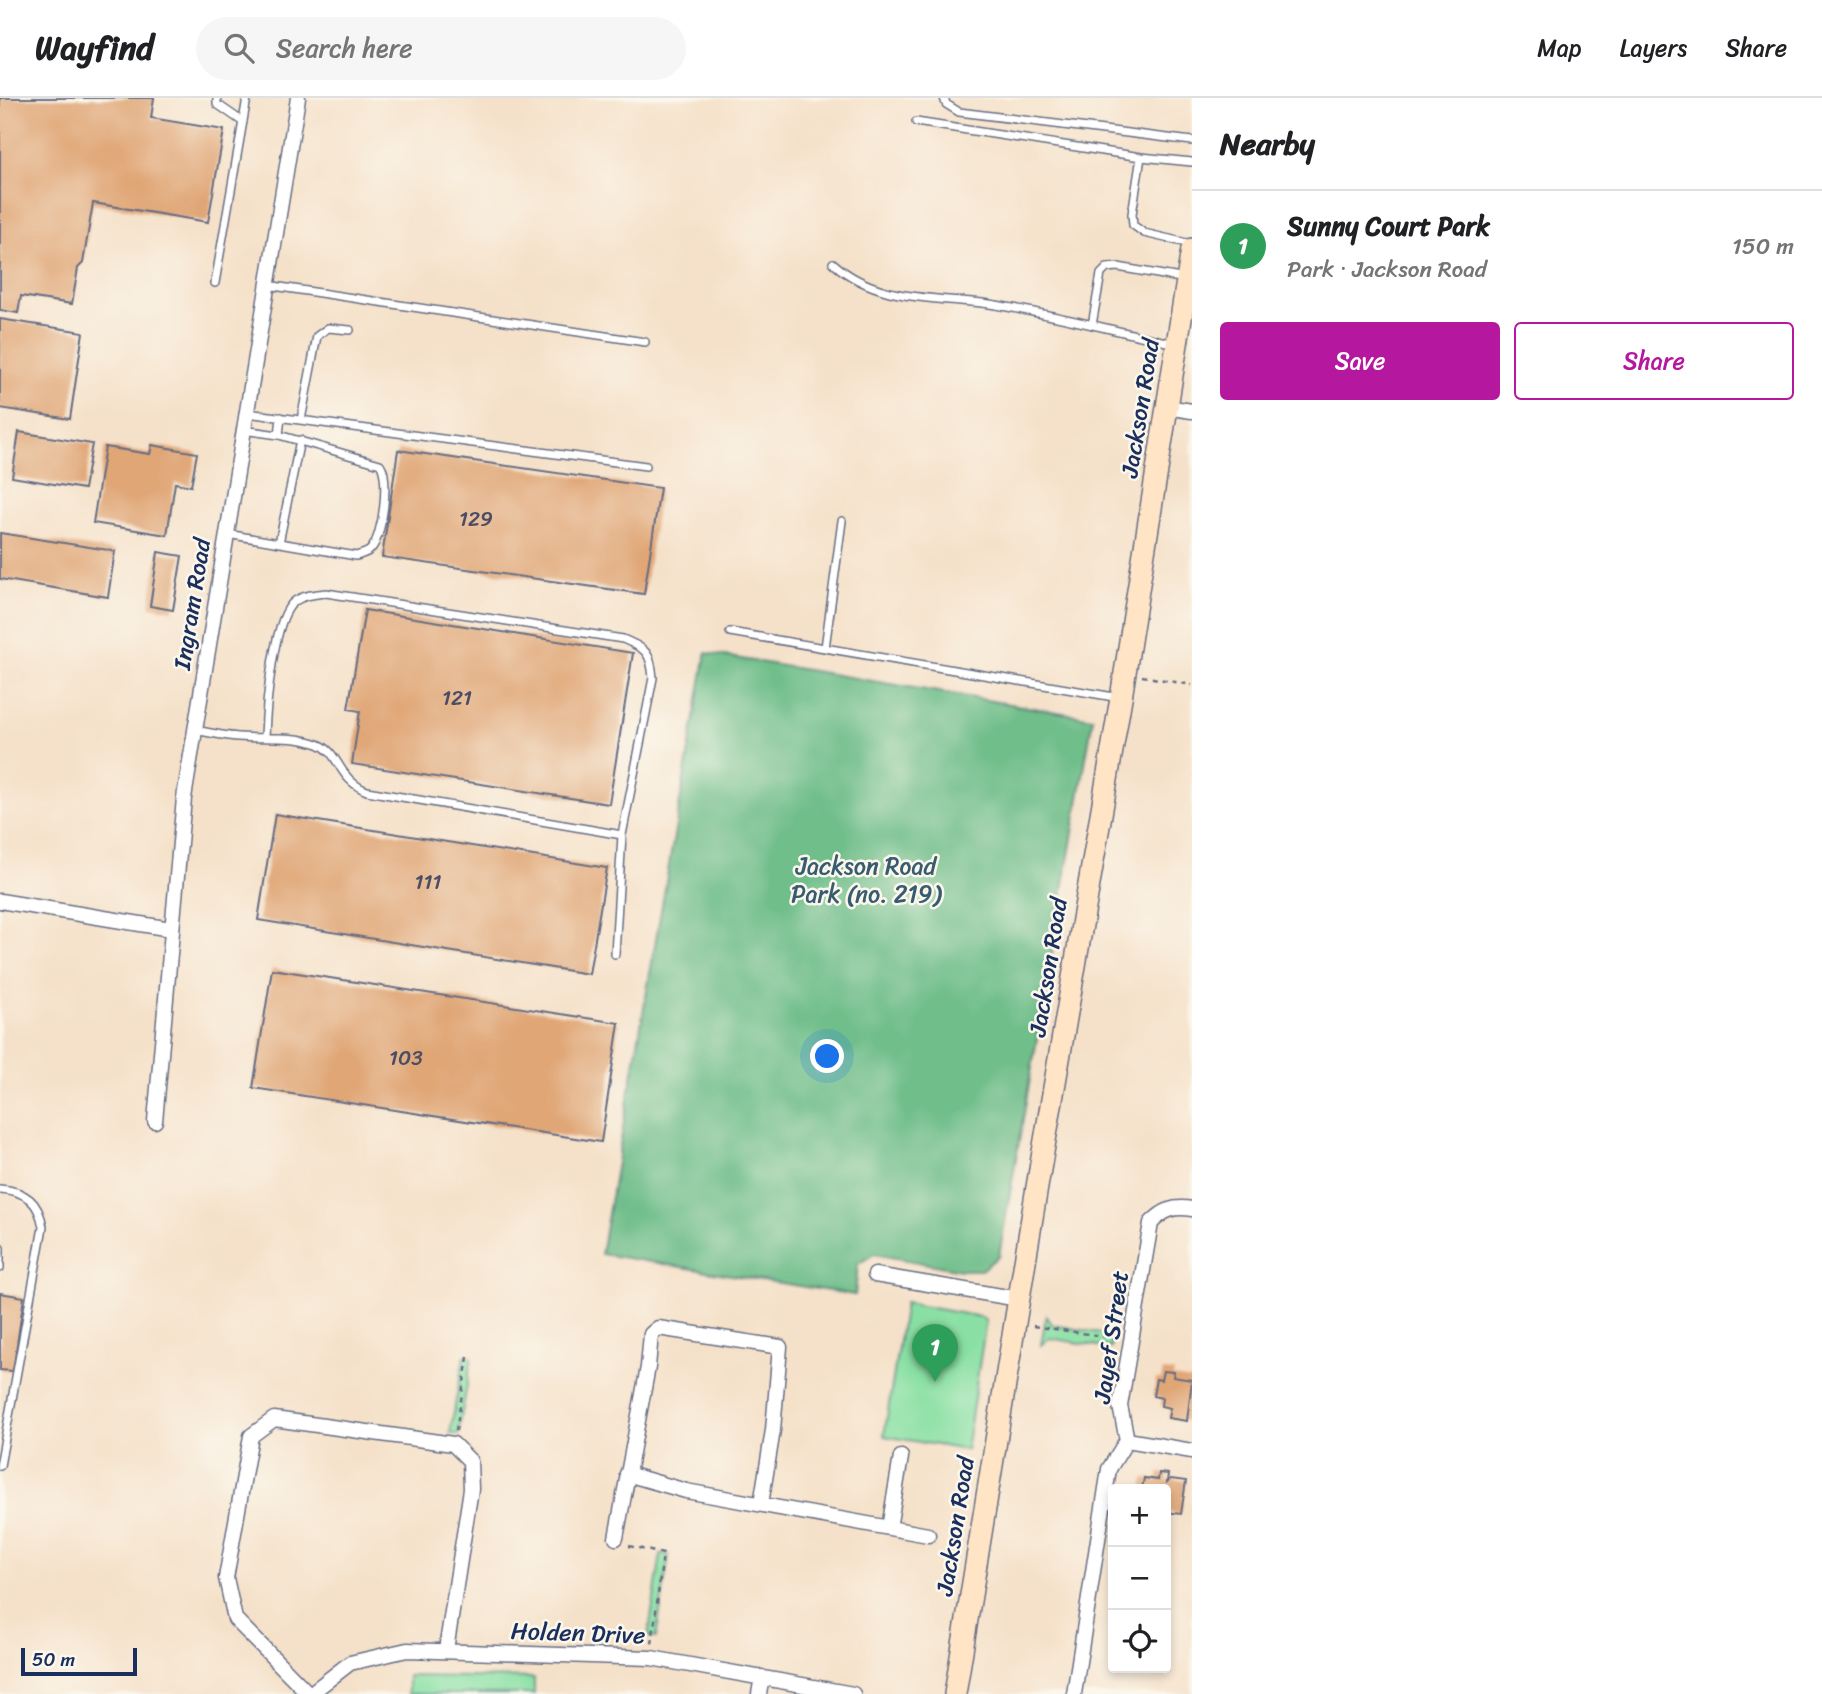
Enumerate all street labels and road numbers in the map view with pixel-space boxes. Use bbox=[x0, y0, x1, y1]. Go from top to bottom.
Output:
street label: Jackson Road bbox=[1108, 334, 1172, 482]
street label: Ingram Road bbox=[161, 534, 223, 674]
street label: Jackson Road bbox=[1016, 893, 1080, 1041]
street label: Jayef Street bbox=[1081, 1268, 1141, 1407]
street label: Jackson Road bbox=[923, 1452, 987, 1600]
street label: Holden Drive bbox=[510, 1610, 646, 1656]

